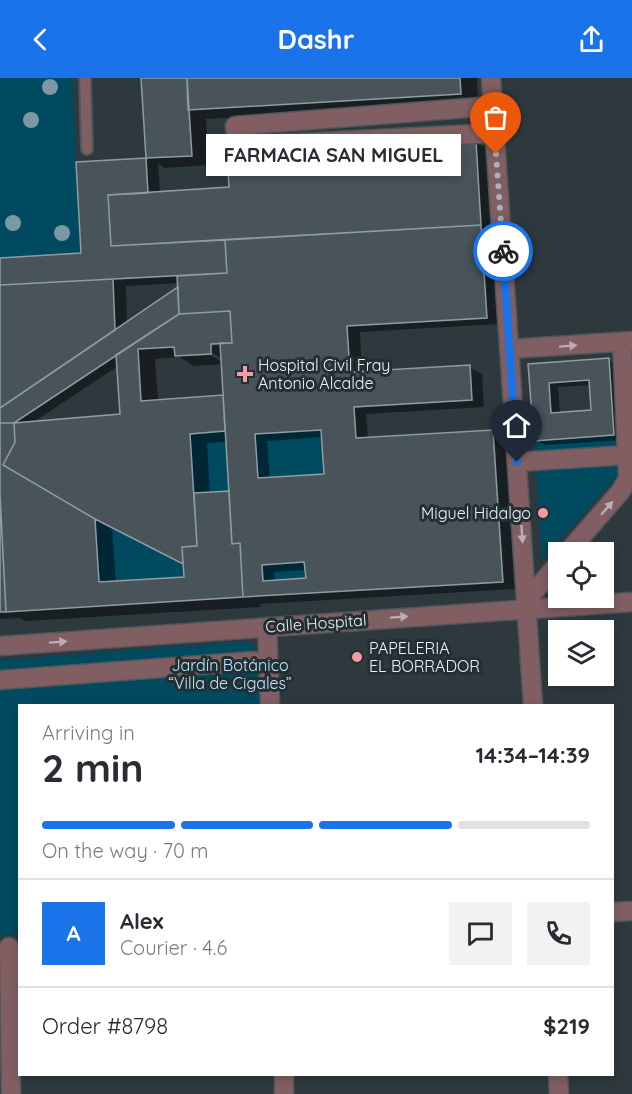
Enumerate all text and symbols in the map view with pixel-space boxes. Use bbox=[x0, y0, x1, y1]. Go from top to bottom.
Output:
text: Dashr bbox=[278, 22, 354, 56]
icon: back bbox=[24, 23, 57, 56]
icon: share bbox=[575, 23, 608, 56]
pin bbox=[470, 92, 521, 154]
icon: bag bbox=[479, 101, 512, 134]
callout: FARMACIA SAN MIGUEL bbox=[205, 133, 460, 175]
text: FARMACIA SAN MIGUEL bbox=[223, 142, 444, 167]
courier bbox=[473, 221, 533, 281]
icon: bike bbox=[487, 235, 520, 268]
one-way arrow bbox=[559, 341, 578, 350]
place label: Hospital Civil Fray Antonio Alcalde bbox=[258, 355, 390, 393]
marker: Hospital Civil Fray Antonio Alcalde bbox=[236, 365, 254, 383]
pin bbox=[491, 400, 542, 462]
icon: home bbox=[500, 409, 533, 442]
one-way arrow bbox=[600, 501, 613, 516]
place label: Miguel Hidalgo bbox=[421, 503, 531, 523]
marker: Miguel Hidalgo bbox=[536, 506, 550, 520]
one-way arrow bbox=[517, 525, 527, 544]
map controls bbox=[548, 542, 614, 686]
button: locate bbox=[548, 542, 614, 608]
street label: Calle Hospital bbox=[265, 609, 367, 637]
one-way arrow bbox=[390, 613, 409, 622]
button: layers bbox=[548, 620, 614, 686]
one-way arrow bbox=[49, 637, 68, 646]
place label: PAPELERIA EL BORRADOR bbox=[369, 638, 480, 676]
marker: PAPELERIA EL BORRADOR bbox=[350, 650, 364, 664]
park label: Jardín Botánico “Villa de Cigales” bbox=[168, 655, 292, 693]
text: Arriving in bbox=[42, 720, 135, 745]
text: 14:34–14:39 bbox=[475, 741, 590, 769]
text: 2 min bbox=[42, 743, 144, 792]
text: On the way · 70 m bbox=[42, 838, 209, 863]
button: chat bbox=[449, 902, 512, 965]
button: phone bbox=[527, 902, 590, 965]
text: Alex bbox=[120, 907, 163, 935]
text: A bbox=[66, 919, 81, 947]
text: Courier · 4.6 bbox=[120, 935, 227, 960]
text: Order #8798 bbox=[42, 1012, 168, 1040]
text: $219 bbox=[543, 1012, 590, 1040]

